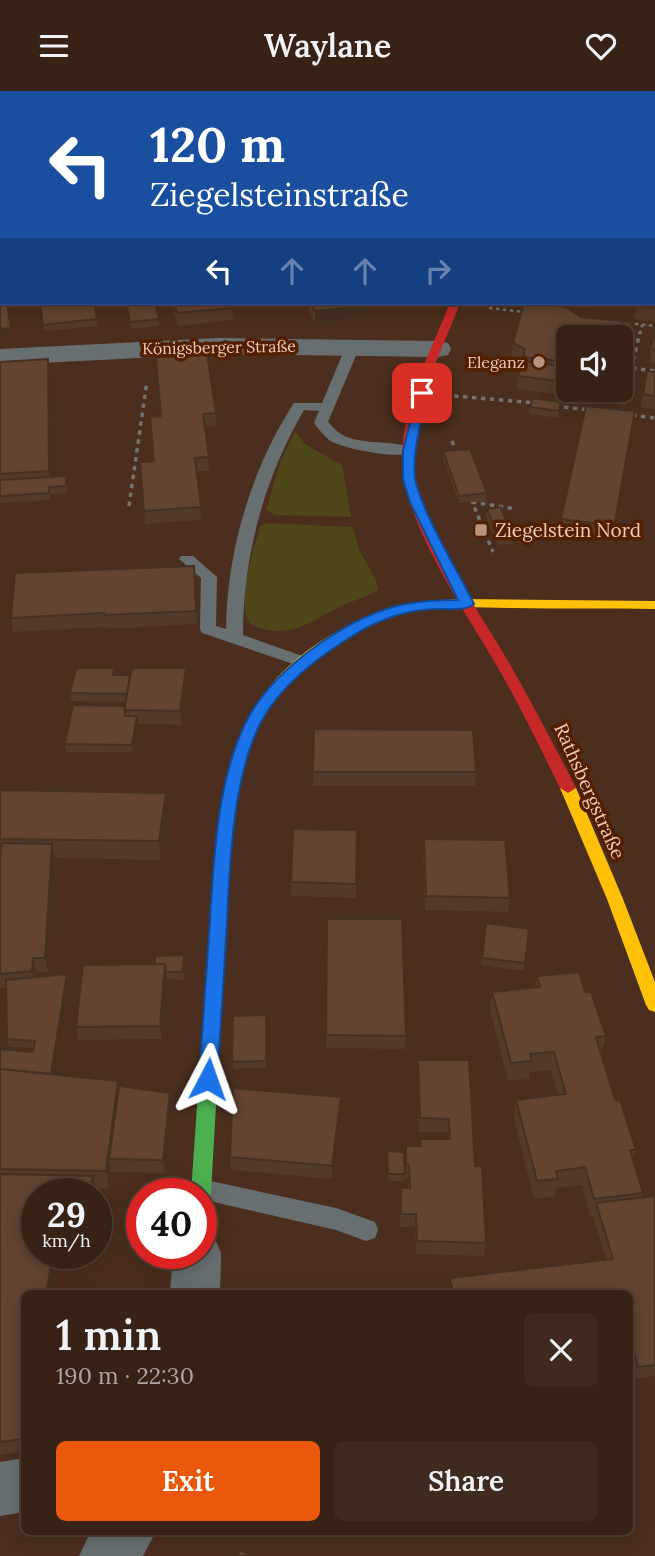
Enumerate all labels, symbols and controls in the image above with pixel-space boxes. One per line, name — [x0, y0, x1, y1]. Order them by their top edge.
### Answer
text: Waylane — [264, 25, 391, 66]
icon: menu — [35, 27, 73, 65]
icon: heart — [582, 27, 620, 65]
text: 120 m — [150, 113, 285, 175]
icon: left — [35, 119, 126, 210]
text: Ziegelsteinstraße — [150, 174, 409, 215]
icon: left — [200, 252, 238, 290]
icon: ahead — [273, 252, 311, 290]
icon: ahead — [346, 252, 384, 290]
icon: right — [419, 252, 457, 290]
map controls — [556, 325, 633, 402]
button: sound — [556, 325, 633, 402]
street label: Königsberger Straße — [142, 336, 296, 358]
place label: Eleganz — [467, 352, 525, 372]
marker: Eleganz — [531, 354, 547, 370]
pin — [392, 363, 452, 423]
icon: arrive — [403, 374, 441, 412]
place label: Ziegelstein Nord — [495, 518, 641, 542]
marker: Ziegelstein Nord — [473, 522, 489, 538]
street label: Rathsbergstraße — [549, 719, 631, 863]
position arrow — [171, 1042, 245, 1116]
speed limit sign: 40 — [126, 1178, 217, 1269]
text: 29 — [47, 1192, 86, 1237]
text: km/h — [42, 1229, 91, 1252]
text: 1 min — [56, 1308, 161, 1362]
button: close — [524, 1313, 598, 1387]
text: 190 m · 22:30 — [56, 1361, 194, 1390]
button: Exit — [56, 1441, 320, 1521]
button: Share — [334, 1441, 598, 1521]

